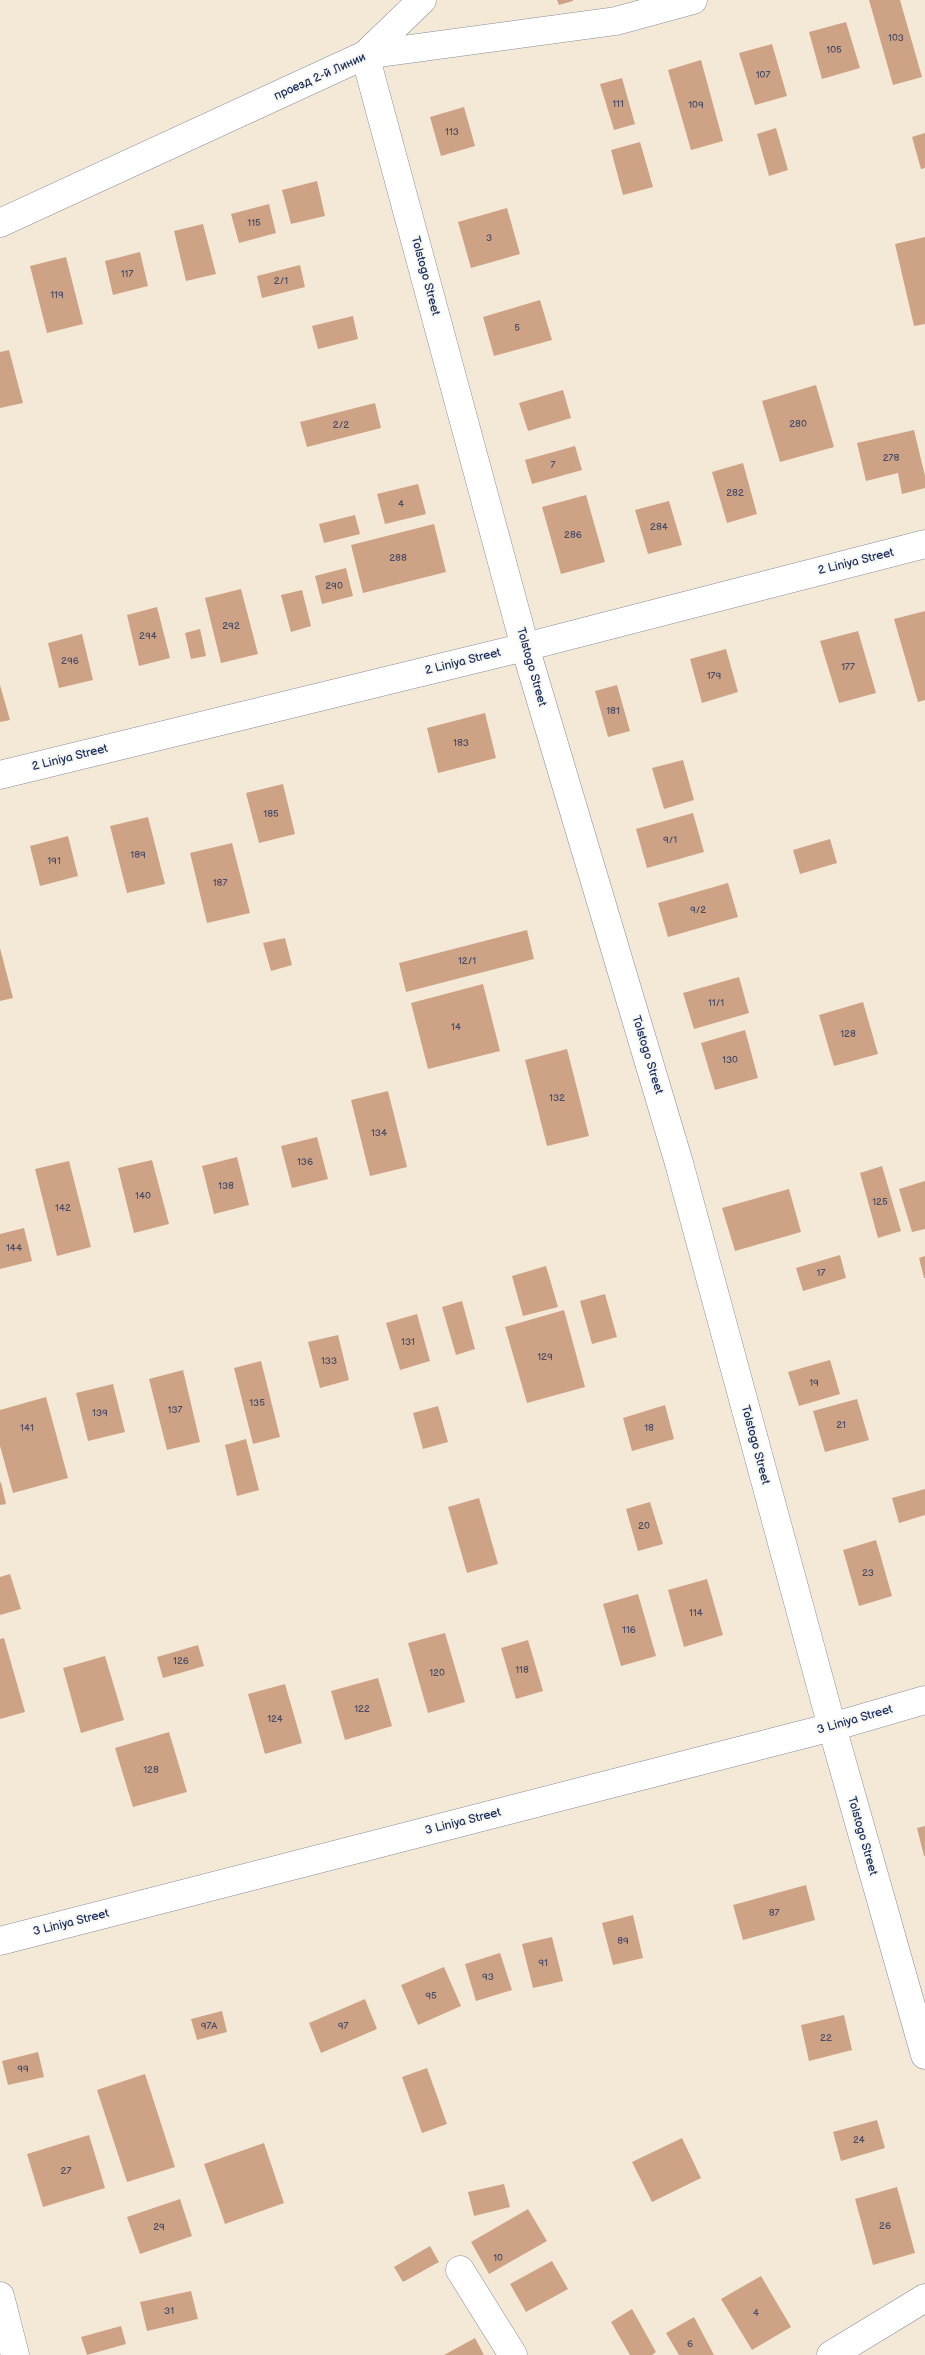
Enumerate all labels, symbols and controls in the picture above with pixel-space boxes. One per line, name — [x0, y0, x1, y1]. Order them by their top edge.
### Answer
house number: 103 — [888, 32, 904, 44]
house number: 105 — [826, 44, 842, 56]
street label: проезд 2-й Линии — [272, 50, 368, 104]
house number: 107 — [756, 69, 770, 81]
house number: 111 — [612, 98, 624, 110]
house number: 109 — [688, 99, 704, 111]
house number: 113 — [445, 126, 459, 138]
house number: 115 — [247, 217, 261, 229]
house number: 3 — [486, 232, 492, 244]
street label: Tolstogo Street — [408, 235, 442, 317]
house number: 117 — [121, 268, 133, 280]
house number: 2/1 — [274, 275, 288, 287]
house number: 119 — [50, 289, 64, 301]
house number: 5 — [514, 322, 520, 334]
house number: 280 — [789, 418, 807, 430]
house number: 2/2 — [333, 419, 349, 431]
house number: 278 — [883, 452, 899, 464]
house number: 7 — [551, 459, 555, 471]
house number: 282 — [726, 487, 744, 499]
house number: 4 — [398, 498, 404, 510]
house number: 284 — [650, 521, 668, 533]
house number: 286 — [564, 529, 582, 541]
street label: 2 Liniya Street — [817, 546, 895, 578]
house number: 288 — [389, 552, 407, 564]
house number: 290 — [325, 580, 343, 592]
house number: 292 — [222, 620, 240, 632]
street label: Tolstogo Street — [513, 626, 549, 708]
house number: 294 — [139, 630, 157, 642]
street label: 2 Liniya Street — [424, 646, 502, 678]
house number: 296 — [61, 655, 79, 667]
house number: 177 — [841, 661, 855, 673]
house number: 179 — [707, 670, 721, 682]
house number: 181 — [606, 705, 620, 717]
house number: 183 — [453, 737, 469, 749]
street label: 2 Liniya Street — [31, 742, 109, 774]
house number: 185 — [263, 808, 279, 820]
house number: 9/1 — [663, 834, 677, 846]
house number: 189 — [130, 849, 146, 861]
house number: 191 — [47, 855, 61, 867]
house number: 187 — [213, 877, 227, 889]
house number: 9/2 — [690, 904, 706, 916]
house number: 12/1 — [458, 955, 476, 967]
house number: 11/1 — [708, 997, 724, 1009]
street label: Tolstogo Street — [628, 1014, 666, 1096]
house number: 14 — [451, 1021, 461, 1033]
house number: 128 — [840, 1028, 856, 1040]
house number: 130 — [722, 1054, 738, 1066]
house number: 132 — [549, 1092, 565, 1104]
house number: 134 — [371, 1127, 387, 1139]
house number: 136 — [297, 1156, 313, 1168]
house number: 138 — [218, 1180, 234, 1192]
house number: 140 — [135, 1190, 151, 1202]
house number: 125 — [872, 1196, 888, 1208]
house number: 142 — [55, 1202, 71, 1214]
house number: 144 — [6, 1242, 22, 1254]
house number: 17 — [817, 1267, 825, 1279]
house number: 131 — [401, 1336, 415, 1348]
house number: 129 — [537, 1351, 553, 1363]
house number: 133 — [321, 1355, 337, 1367]
house number: 19 — [809, 1377, 819, 1389]
house number: 135 — [249, 1397, 265, 1409]
house number: 137 — [168, 1404, 182, 1416]
street label: Tolstogo Street — [738, 1404, 772, 1486]
house number: 139 — [92, 1407, 108, 1419]
house number: 21 — [836, 1419, 846, 1431]
house number: 141 — [20, 1422, 34, 1434]
house number: 18 — [644, 1422, 654, 1434]
house number: 20 — [638, 1520, 650, 1532]
house number: 23 — [862, 1567, 874, 1579]
house number: 114 — [689, 1607, 703, 1619]
house number: 116 — [622, 1624, 636, 1636]
house number: 126 — [173, 1655, 189, 1667]
house number: 118 — [515, 1664, 529, 1676]
house number: 120 — [429, 1667, 445, 1679]
street label: 3 Liniya Street — [816, 1702, 894, 1738]
house number: 122 — [354, 1703, 370, 1715]
house number: 124 — [267, 1713, 283, 1725]
house number: 128 — [143, 1764, 159, 1776]
street label: Tolstogo Street — [844, 1795, 880, 1877]
street label: 3 Liniya Street — [423, 1806, 503, 1838]
street label: 3 Liniya Street — [31, 1907, 111, 1939]
house number: 87 — [769, 1907, 779, 1919]
house number: 89 — [617, 1935, 629, 1947]
house number: 91 — [538, 1957, 548, 1969]
house number: 93 — [482, 1971, 494, 1983]
house number: 95 — [425, 1990, 437, 2002]
house number: 97А — [201, 2020, 217, 2032]
house number: 97 — [338, 2020, 348, 2032]
house number: 22 — [820, 2032, 832, 2044]
house number: 99 — [17, 2063, 29, 2075]
house number: 24 — [853, 2134, 865, 2146]
house number: 27 — [61, 2165, 71, 2177]
house number: 26 — [879, 2220, 891, 2232]
house number: 29 — [153, 2221, 165, 2233]
house number: 10 — [493, 2252, 503, 2264]
house number: 31 — [164, 2305, 174, 2317]
house number: 4 — [753, 2307, 759, 2319]
house number: 6 — [687, 2338, 693, 2350]

